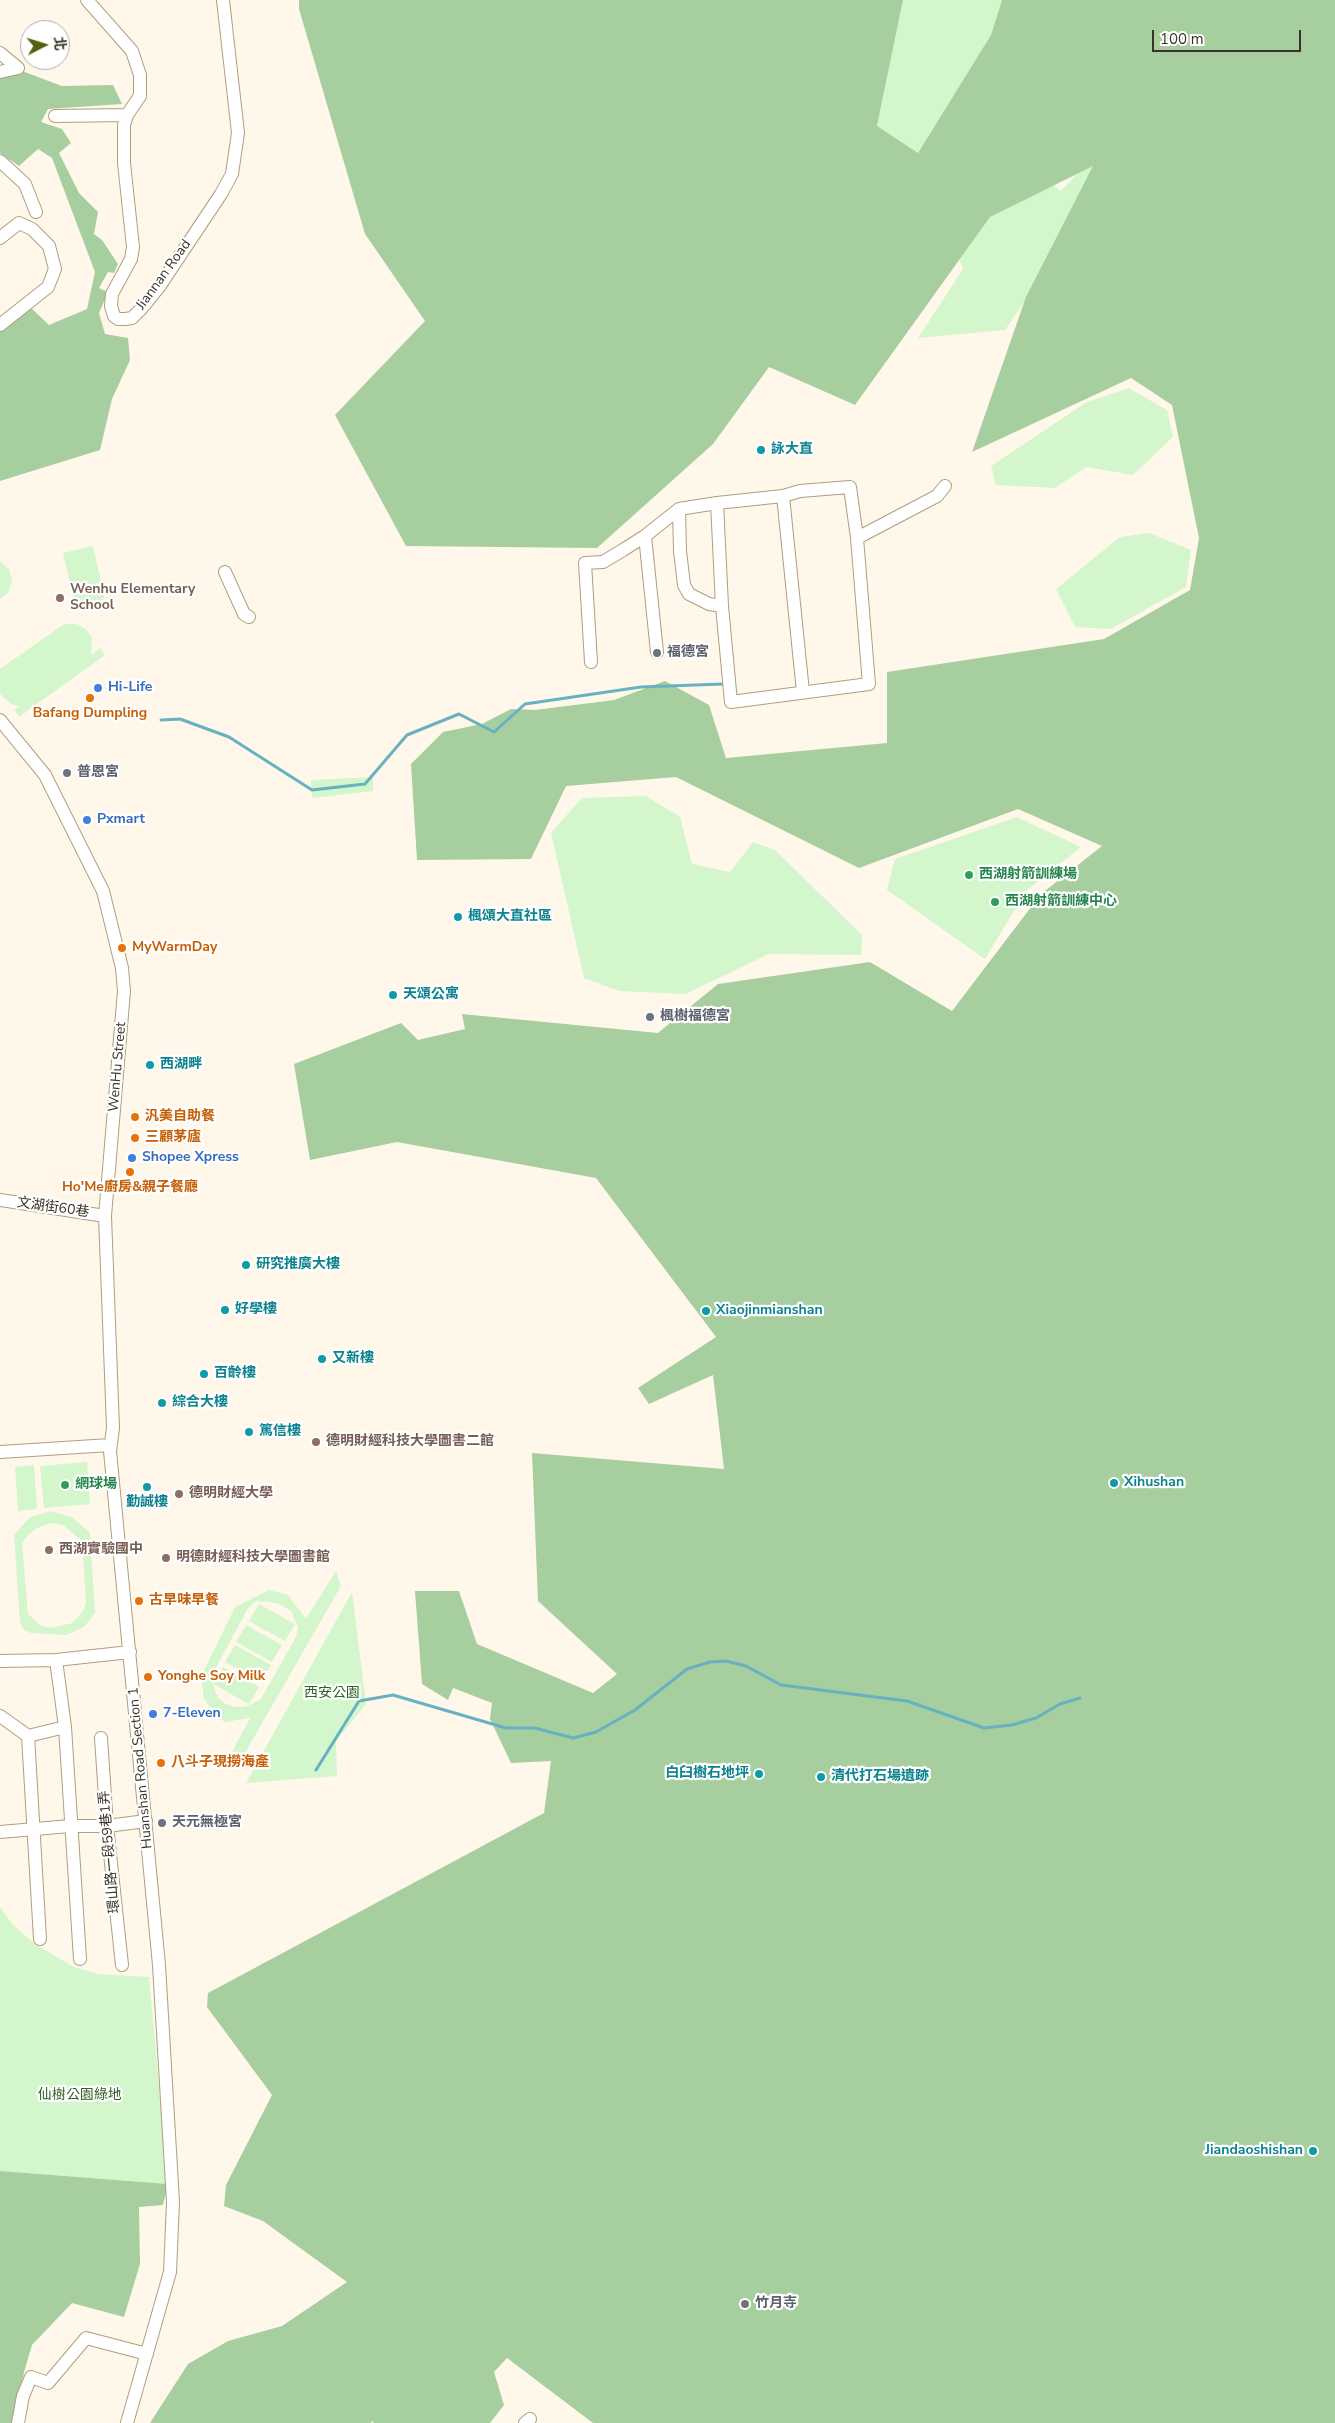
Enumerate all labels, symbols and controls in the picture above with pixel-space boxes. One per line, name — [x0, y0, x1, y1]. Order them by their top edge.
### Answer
north arrow — [20, 20, 70, 70]
scale bar — [1155, 20, 1304, 52]
text: 100 m — [1160, 29, 1204, 49]
text: 北 — [49, 36, 70, 52]
street label: Jiannan Road — [133, 237, 195, 313]
place label: 詠大直 — [771, 442, 813, 458]
marker: 詠大直 — [755, 444, 767, 456]
place label: Wenhu Elementary School — [70, 582, 195, 614]
marker: Wenhu Elementary School — [54, 592, 66, 604]
place label: 福德宮 — [667, 645, 709, 661]
marker: 福德宮 — [651, 647, 663, 659]
place label: Hi-Life — [108, 680, 152, 696]
marker: Hi-Life — [92, 682, 104, 694]
marker: Bafang Dumpling — [84, 692, 96, 704]
place label: Bafang Dumpling — [33, 706, 147, 722]
place label: 普恩宮 — [77, 765, 119, 781]
marker: 普恩宮 — [61, 767, 73, 779]
place label: Pxmart — [97, 812, 145, 828]
marker: Pxmart — [81, 814, 93, 826]
place label: 西湖射箭訓練場 — [979, 867, 1077, 883]
marker: 西湖射箭訓練場 — [963, 869, 975, 881]
place label: 西湖射箭訓練中心 — [1005, 894, 1117, 910]
marker: 西湖射箭訓練中心 — [989, 896, 1001, 908]
place label: 楓頌大直社區 — [468, 909, 552, 925]
marker: 楓頌大直社區 — [452, 911, 464, 923]
place label: MyWarmDay — [132, 940, 217, 956]
marker: MyWarmDay — [116, 942, 128, 954]
place label: 天頌公寓 — [403, 987, 459, 1003]
marker: 天頌公寓 — [387, 989, 399, 1001]
place label: 楓樹福德宮 — [660, 1009, 730, 1025]
marker: 楓樹福德宮 — [644, 1011, 656, 1023]
street label: WenHu Street — [106, 1021, 130, 1113]
place label: 西湖畔 — [160, 1057, 202, 1073]
marker: 西湖畔 — [144, 1059, 156, 1071]
place label: 汎美自助餐 — [145, 1109, 215, 1125]
marker: 汎美自助餐 — [129, 1111, 141, 1123]
place label: 三顧茅廬 — [145, 1130, 201, 1146]
marker: 三顧茅廬 — [129, 1132, 141, 1144]
place label: Shopee Xpress — [142, 1150, 239, 1166]
marker: Shopee Xpress — [126, 1152, 138, 1164]
marker: Ho'Me廚房&親子餐廳 — [124, 1166, 136, 1178]
place label: Ho'Me廚房&親子餐廳 — [62, 1180, 198, 1196]
street label: 文湖街60巷 — [16, 1195, 90, 1221]
place label: 研究推廣大樓 — [256, 1257, 340, 1273]
marker: 研究推廣大樓 — [240, 1259, 252, 1271]
place label: 好學樓 — [235, 1302, 277, 1318]
place label: Xiaojinmianshan — [716, 1303, 823, 1319]
marker: 好學樓 — [219, 1304, 231, 1316]
marker: Xiaojinmianshan — [700, 1305, 712, 1317]
place label: 又新樓 — [332, 1351, 374, 1367]
marker: 又新樓 — [316, 1353, 328, 1365]
place label: 百齡樓 — [214, 1366, 256, 1382]
marker: 百齡樓 — [198, 1368, 210, 1380]
place label: 綜合大樓 — [172, 1395, 228, 1411]
marker: 綜合大樓 — [156, 1397, 168, 1409]
place label: 篤信樓 — [259, 1424, 301, 1440]
marker: 篤信樓 — [243, 1426, 255, 1438]
place label: 德明財經科技大學圖書二館 — [326, 1434, 494, 1450]
marker: 德明財經科技大學圖書二館 — [310, 1436, 322, 1448]
place label: Xihushan — [1124, 1475, 1184, 1491]
place label: 網球場 — [75, 1477, 117, 1493]
marker: Xihushan — [1108, 1477, 1120, 1489]
marker: 網球場 — [59, 1479, 71, 1491]
marker: 勤誠樓 — [141, 1481, 153, 1493]
place label: 德明財經大學 — [189, 1486, 273, 1502]
marker: 德明財經大學 — [173, 1488, 185, 1500]
place label: 勤誠樓 — [126, 1495, 168, 1511]
place label: 西湖實驗國中 — [59, 1542, 143, 1558]
marker: 西湖實驗國中 — [43, 1544, 55, 1556]
place label: 明德財經科技大學圖書館 — [176, 1550, 330, 1566]
marker: 明德財經科技大學圖書館 — [160, 1552, 172, 1564]
place label: 古早味早餐 — [149, 1593, 219, 1609]
marker: 古早味早餐 — [133, 1595, 145, 1607]
place label: Yonghe Soy Milk — [158, 1669, 265, 1685]
marker: Yonghe Soy Milk — [142, 1671, 154, 1683]
park label: 西安公園 — [304, 1686, 360, 1702]
street label: Huanshan Road Section 1 — [126, 1687, 156, 1849]
place label: 7-Eleven — [163, 1706, 221, 1722]
marker: 7-Eleven — [147, 1708, 159, 1720]
place label: 八斗子現撈海產 — [171, 1755, 269, 1771]
marker: 八斗子現撈海產 — [155, 1757, 167, 1769]
place label: 白臼樹石地坪 — [665, 1766, 749, 1782]
marker: 白臼樹石地坪 — [753, 1768, 765, 1780]
place label: 清代打石場遺跡 — [831, 1769, 929, 1785]
marker: 清代打石場遺跡 — [815, 1771, 827, 1783]
street label: 環山路一段59巷1弄 — [96, 1790, 124, 1914]
place label: 天元無極宮 — [172, 1815, 242, 1831]
marker: 天元無極宮 — [156, 1817, 168, 1829]
park label: 仙樹公園綠地 — [38, 2088, 122, 2104]
place label: Jiandaoshishan — [1205, 2143, 1303, 2159]
marker: Jiandaoshishan — [1307, 2145, 1319, 2157]
place label: 竹月寺 — [755, 2296, 797, 2312]
marker: 竹月寺 — [739, 2298, 751, 2310]

